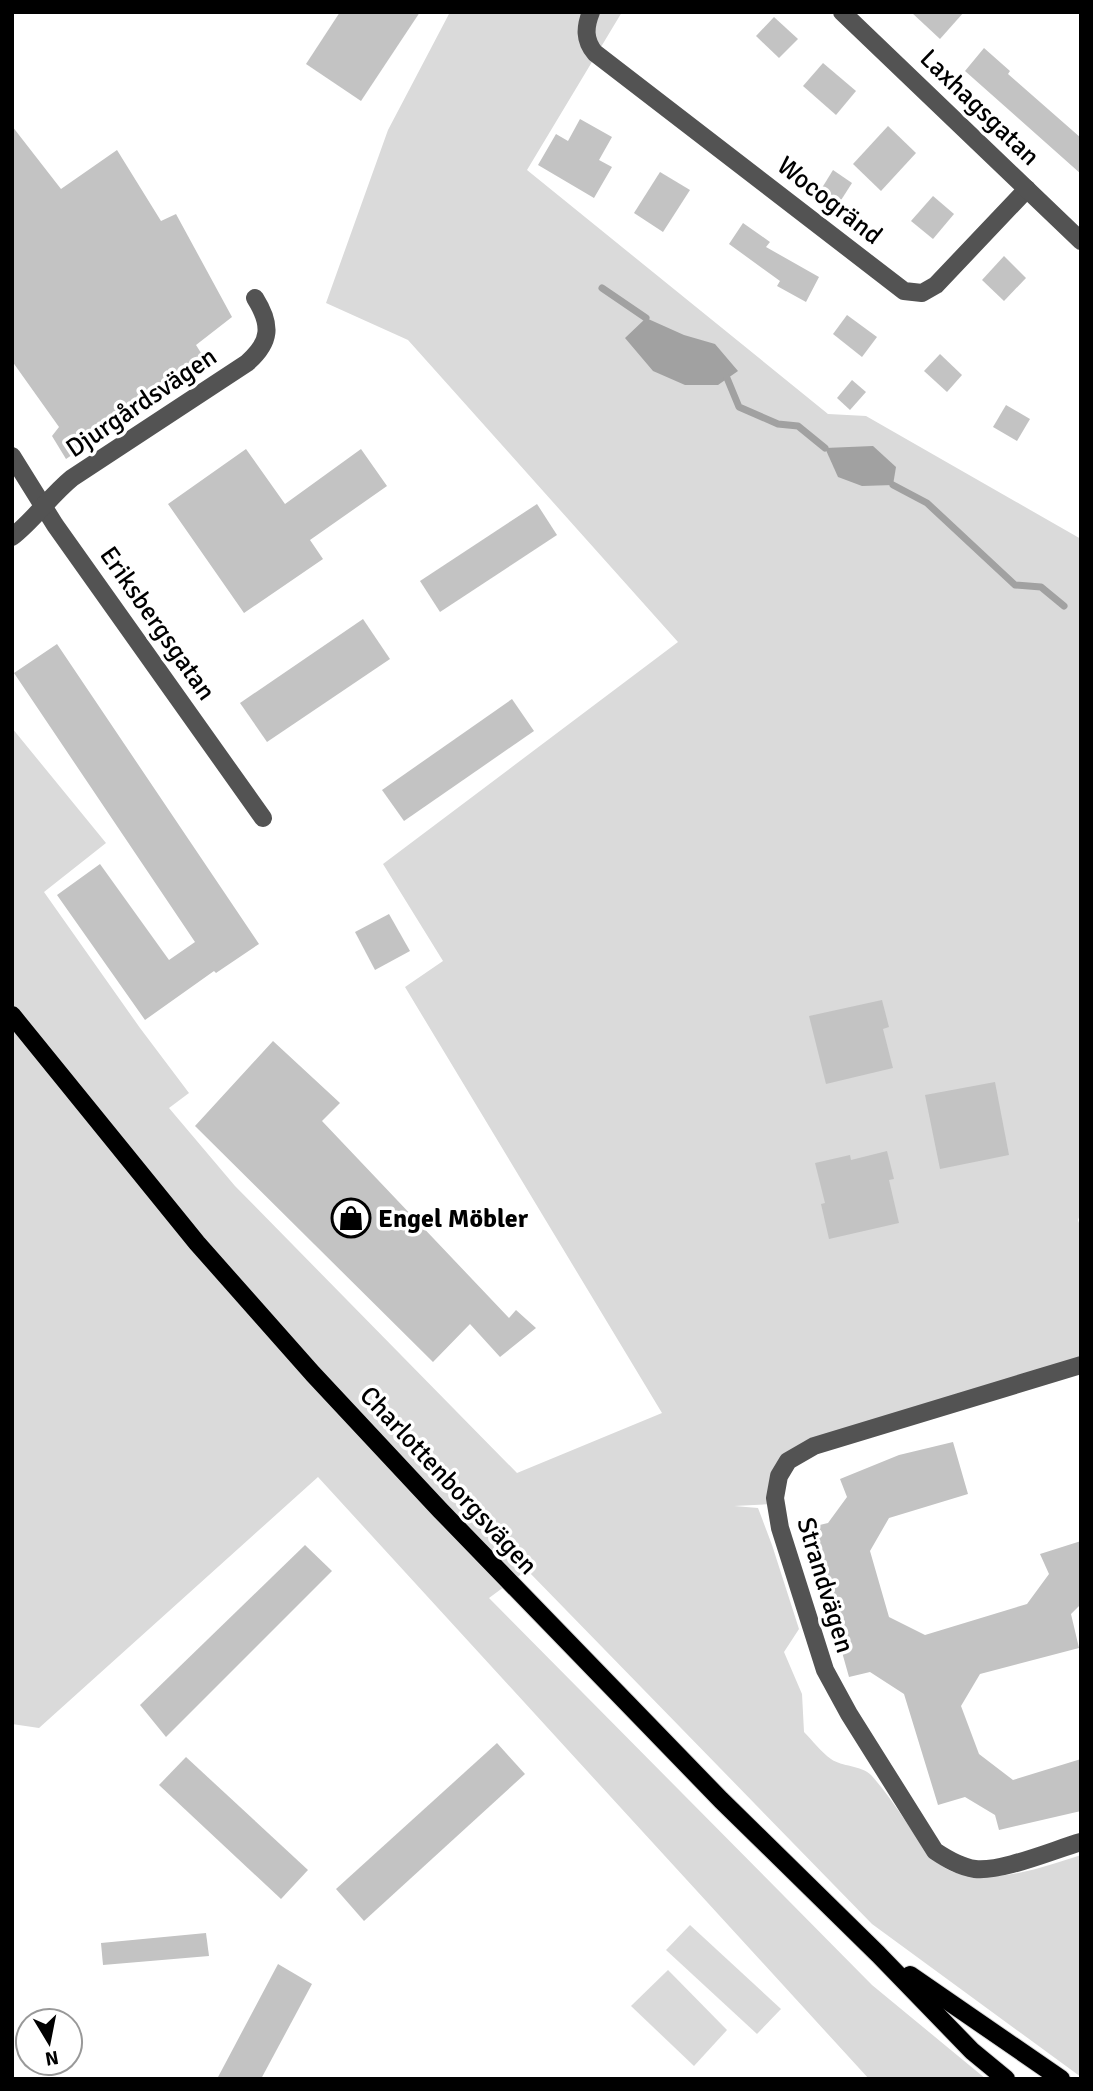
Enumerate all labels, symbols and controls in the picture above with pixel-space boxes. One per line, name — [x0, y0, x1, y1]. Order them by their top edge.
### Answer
street label: Laxhagsgatan — [913, 43, 1046, 173]
street label: Wocogränd — [770, 150, 888, 252]
street label: Djurgårdsvägen — [60, 341, 223, 465]
street label: Eriksbergsgatan — [92, 540, 222, 707]
shop icon: Engel Möbler — [330, 1197, 372, 1239]
place label: Engel Möbler — [378, 1203, 529, 1235]
street label: Charlottenborgsvägen — [353, 1380, 544, 1582]
street label: Strandvägen — [789, 1514, 861, 1657]
north arrow — [14, 2007, 84, 2077]
text: N — [43, 2045, 60, 2071]

